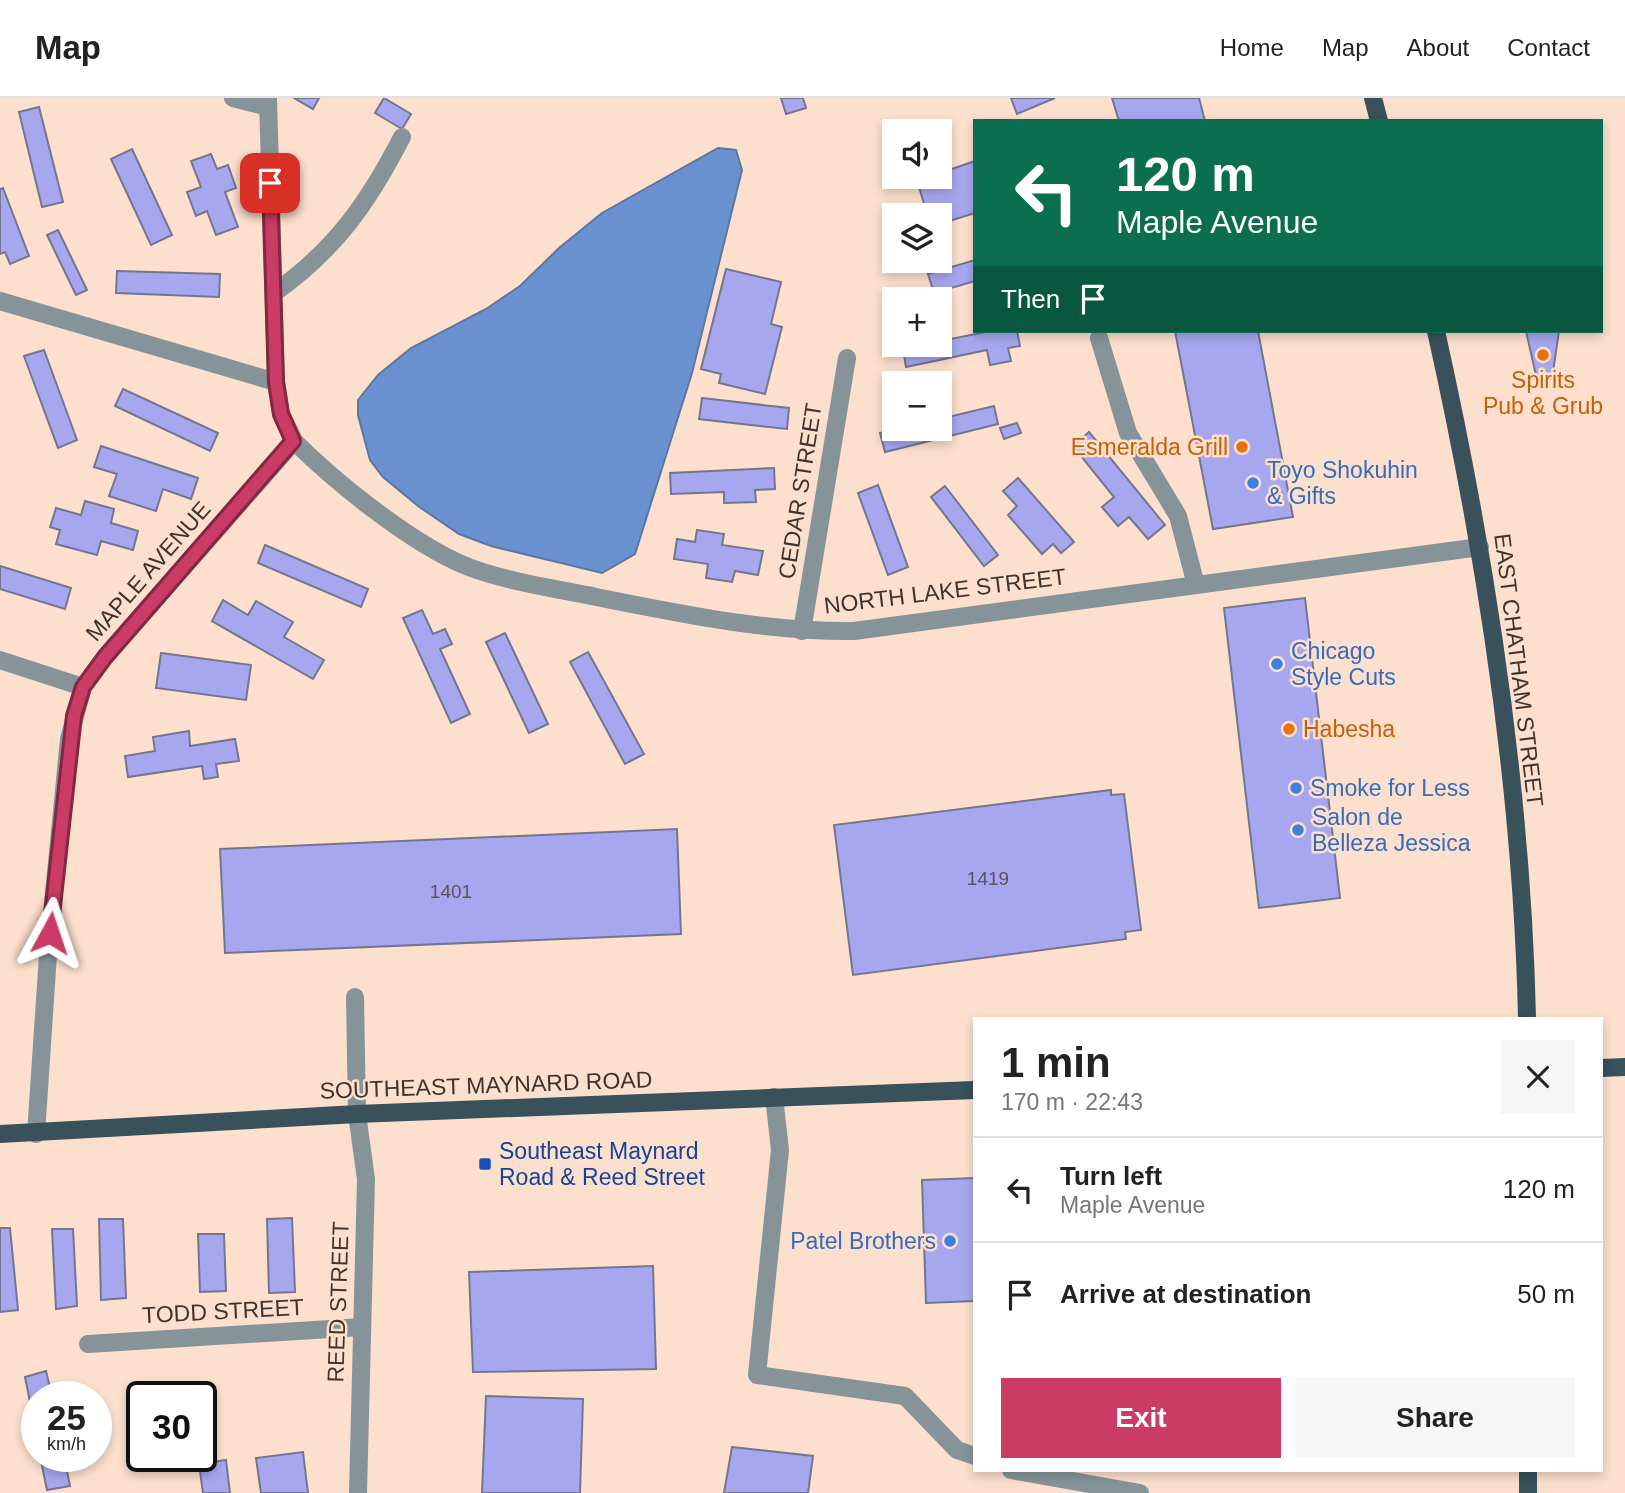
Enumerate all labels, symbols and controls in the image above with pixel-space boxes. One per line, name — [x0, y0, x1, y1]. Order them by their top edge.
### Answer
text: Map — [35, 29, 101, 66]
text: Home — [1220, 34, 1284, 61]
text: Map — [1322, 34, 1369, 61]
text: About — [1407, 34, 1469, 61]
text: Contact — [1507, 34, 1590, 61]
map controls — [882, 119, 952, 441]
button: sound — [882, 119, 952, 189]
icon: left — [1001, 147, 1092, 238]
text: 120 m — [1116, 147, 1255, 201]
pin — [240, 153, 300, 213]
icon: arrive — [251, 164, 289, 202]
button: layers — [882, 203, 952, 273]
text: Maple Avenue — [1116, 204, 1318, 240]
icon: arrive — [1074, 280, 1112, 318]
text: Then — [1001, 284, 1060, 314]
button: + — [882, 287, 952, 357]
marker: Spirits Pub & Grub — [1535, 347, 1551, 363]
place label: Spirits Pub & Grub — [1483, 367, 1603, 419]
button: − — [882, 371, 952, 441]
street label: CEDAR STREET — [773, 401, 827, 581]
place label: Esmeralda Grill — [1071, 434, 1228, 460]
marker: Esmeralda Grill — [1234, 439, 1250, 455]
place label: Toyo Shokuhin & Gifts — [1267, 457, 1418, 509]
marker: Toyo Shokuhin & Gifts — [1245, 475, 1261, 491]
street label: MAPLE AVENUE — [80, 496, 216, 646]
street label: EAST CHATHAM STREET — [1489, 532, 1549, 808]
street label: NORTH LAKE STREET — [822, 563, 1068, 619]
place label: Chicago Style Cuts — [1291, 638, 1396, 690]
marker: Chicago Style Cuts — [1269, 656, 1285, 672]
place label: Habesha — [1303, 716, 1395, 742]
marker: Habesha — [1281, 721, 1297, 737]
place label: Smoke for Less — [1310, 775, 1470, 801]
marker: Smoke for Less — [1288, 780, 1304, 796]
place label: Salon de Belleza Jessica — [1312, 804, 1471, 856]
marker: Salon de Belleza Jessica — [1290, 822, 1306, 838]
house number: 1419 — [967, 868, 1009, 889]
house number: 1401 — [430, 881, 472, 902]
position arrow — [13, 896, 87, 970]
text: 1 min — [1001, 1039, 1111, 1086]
button: close — [1501, 1040, 1575, 1114]
street label: SOUTHEAST MAYNARD ROAD — [319, 1066, 653, 1104]
text: 170 m · 22:43 — [1001, 1089, 1143, 1115]
place label: Southeast Maynard Road & Reed Street — [499, 1138, 705, 1190]
marker: Southeast Maynard Road & Reed Street — [477, 1156, 493, 1172]
text: Turn left — [1060, 1161, 1162, 1191]
icon: left — [1001, 1171, 1039, 1209]
text: 120 m — [1503, 1174, 1575, 1204]
text: Maple Avenue — [1060, 1192, 1205, 1218]
street label: REED STREET — [322, 1221, 354, 1383]
place label: Patel Brothers — [790, 1228, 936, 1254]
marker: Patel Brothers — [942, 1233, 958, 1249]
icon: arrive — [1001, 1276, 1039, 1314]
text: Arrive at destination — [1060, 1279, 1311, 1309]
text: 50 m — [1517, 1279, 1575, 1309]
street label: TODD STREET — [141, 1294, 305, 1328]
button: Exit — [1001, 1378, 1281, 1458]
button: Share — [1295, 1378, 1575, 1458]
speed limit sign: 30 — [126, 1381, 217, 1472]
text: 25 — [47, 1398, 86, 1437]
text: km/h — [47, 1434, 86, 1454]

